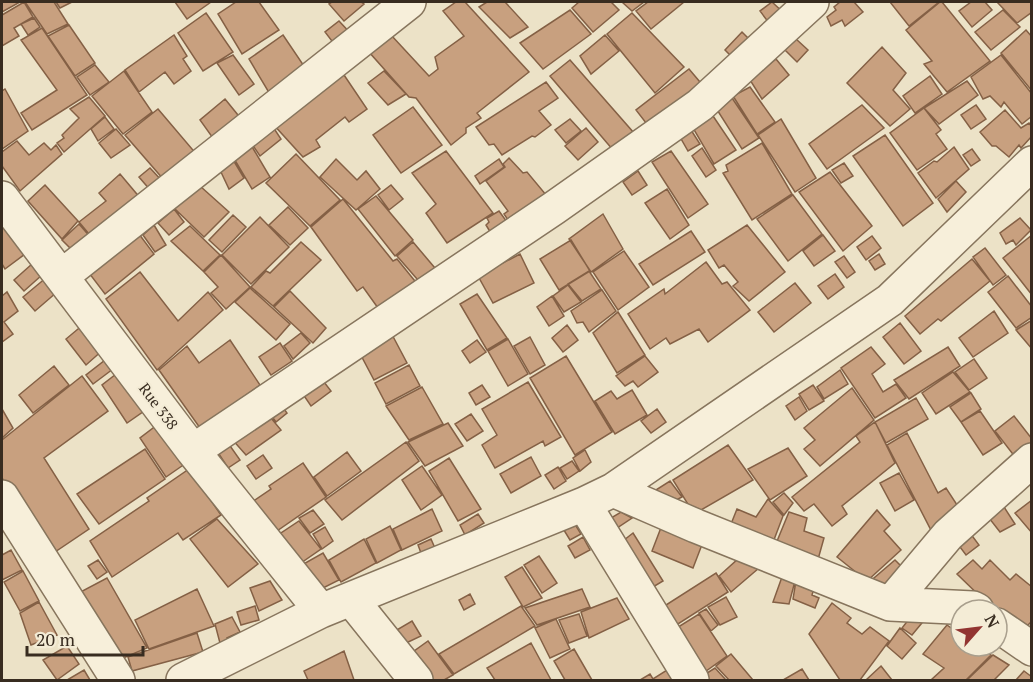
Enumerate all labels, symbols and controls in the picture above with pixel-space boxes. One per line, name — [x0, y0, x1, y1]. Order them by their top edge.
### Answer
street label: Rue 338 — [135, 379, 183, 433]
north arrow — [949, 598, 1009, 658]
text: N — [980, 610, 1005, 631]
scale bar — [27, 619, 142, 657]
text: 20 m — [36, 627, 76, 651]

